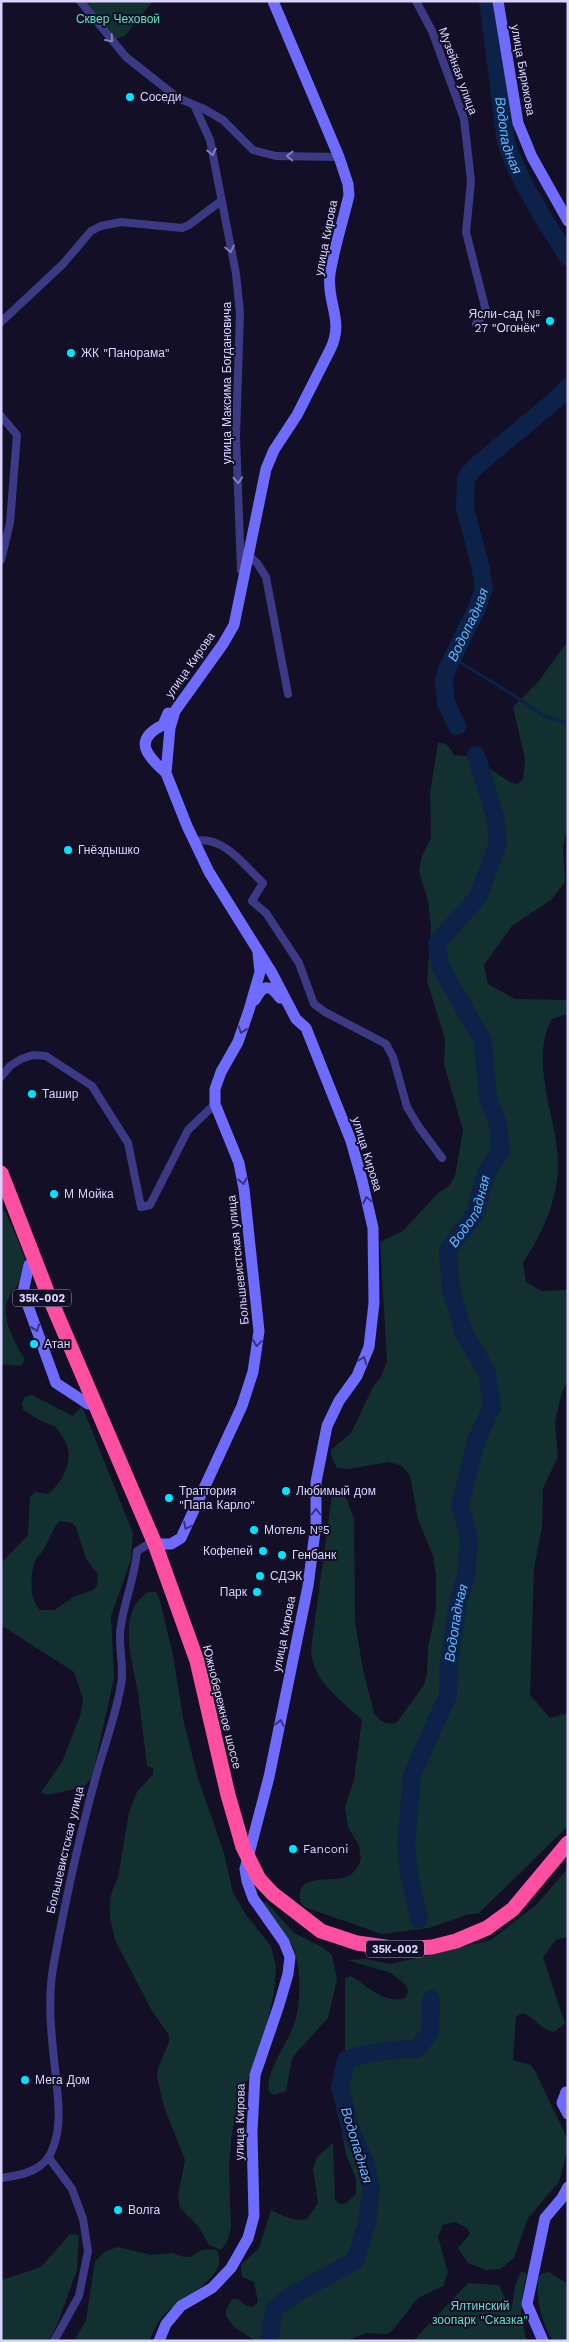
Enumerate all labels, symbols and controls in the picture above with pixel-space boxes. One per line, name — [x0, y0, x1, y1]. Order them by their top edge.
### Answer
park label: Сквер Чеховой — [76, 12, 160, 26]
street label: улица Бирюкова — [508, 23, 538, 117]
street label: Музейная улица — [436, 25, 480, 117]
one-way arrow — [105, 34, 114, 43]
place label: Соседи — [140, 90, 181, 104]
marker: Соседи — [124, 91, 136, 103]
water label: Водопадная — [492, 96, 526, 177]
one-way arrow — [206, 148, 217, 157]
one-way arrow — [286, 151, 294, 161]
street label: улица Кирова — [312, 199, 340, 277]
one-way arrow — [225, 244, 235, 253]
street label: улица Максима Богдановича — [220, 301, 234, 464]
place label: Ясли-сад № 27 "Огонёк" — [469, 307, 540, 335]
marker: Ясли-сад № 27 "Огонёк" — [544, 315, 556, 327]
place label: ЖК "Панорама" — [81, 346, 170, 360]
marker: ЖК "Панорама" — [65, 347, 77, 359]
one-way arrow — [233, 476, 243, 484]
water label: Водопадная — [444, 585, 492, 664]
street label: улица Кирова — [162, 629, 218, 701]
place label: Гнёздышко — [78, 843, 140, 857]
marker: Гнёздышко — [62, 844, 74, 856]
one-way arrow — [238, 1025, 248, 1034]
place label: Ташир — [42, 1087, 79, 1101]
marker: Ташир — [26, 1088, 38, 1100]
street label: улица Кирова — [349, 1115, 385, 1193]
water label: Водопадная — [445, 1173, 493, 1250]
one-way arrow — [237, 1177, 247, 1185]
place label: М Мойка — [64, 1187, 114, 1201]
marker: М Мойка — [48, 1188, 60, 1200]
street label: Большевистская улица — [224, 1194, 252, 1325]
one-way arrow — [362, 1195, 373, 1204]
road number: 35К-002 — [13, 1290, 71, 1306]
one-way arrow — [30, 1323, 40, 1331]
place label: Атан — [44, 1337, 70, 1351]
marker: Атан — [28, 1338, 40, 1350]
one-way arrow — [252, 1339, 263, 1347]
one-way arrow — [357, 1356, 368, 1365]
place label: Траттория "Папа Карло" — [179, 1484, 255, 1512]
place label: Любимый дом — [296, 1484, 376, 1498]
marker: Любимый дом — [280, 1485, 292, 1497]
marker: Траттория "Папа Карло" — [163, 1492, 175, 1504]
one-way arrow — [311, 1507, 321, 1515]
one-way arrow — [183, 1521, 193, 1530]
place label: Мотель №5 — [264, 1523, 330, 1537]
marker: Мотель №5 — [248, 1524, 260, 1536]
place label: Кофепей — [203, 1544, 253, 1558]
marker: Кофепей — [257, 1545, 269, 1557]
place label: Генбанк — [292, 1548, 337, 1562]
marker: Генбанк — [276, 1549, 288, 1561]
place label: СДЭК — [270, 1569, 302, 1583]
marker: СДЭК — [254, 1570, 266, 1582]
water label: Водопадная — [441, 1581, 471, 1663]
place label: Парк — [220, 1585, 248, 1599]
marker: Парк — [251, 1586, 263, 1598]
street label: улица Кирова — [270, 1595, 298, 1673]
street label: Южнобережное шоссе — [200, 1644, 244, 1771]
one-way arrow — [275, 1719, 285, 1728]
street label: Большевистская улица — [44, 1785, 87, 1915]
place label: Fanconi — [303, 1842, 348, 1856]
marker: Fanconi — [287, 1843, 299, 1855]
road number: 35К-002 — [366, 1940, 424, 1958]
place label: Мега Дом — [35, 2073, 90, 2087]
marker: Мега Дом — [19, 2074, 31, 2086]
street label: улица Кирова — [232, 2083, 248, 2161]
water label: Водопадная — [338, 2105, 376, 2186]
place label: Волга — [128, 2203, 161, 2217]
marker: Волга — [112, 2204, 124, 2216]
park label: Ялтинский зоопарк "Сказка" — [432, 2299, 528, 2327]

